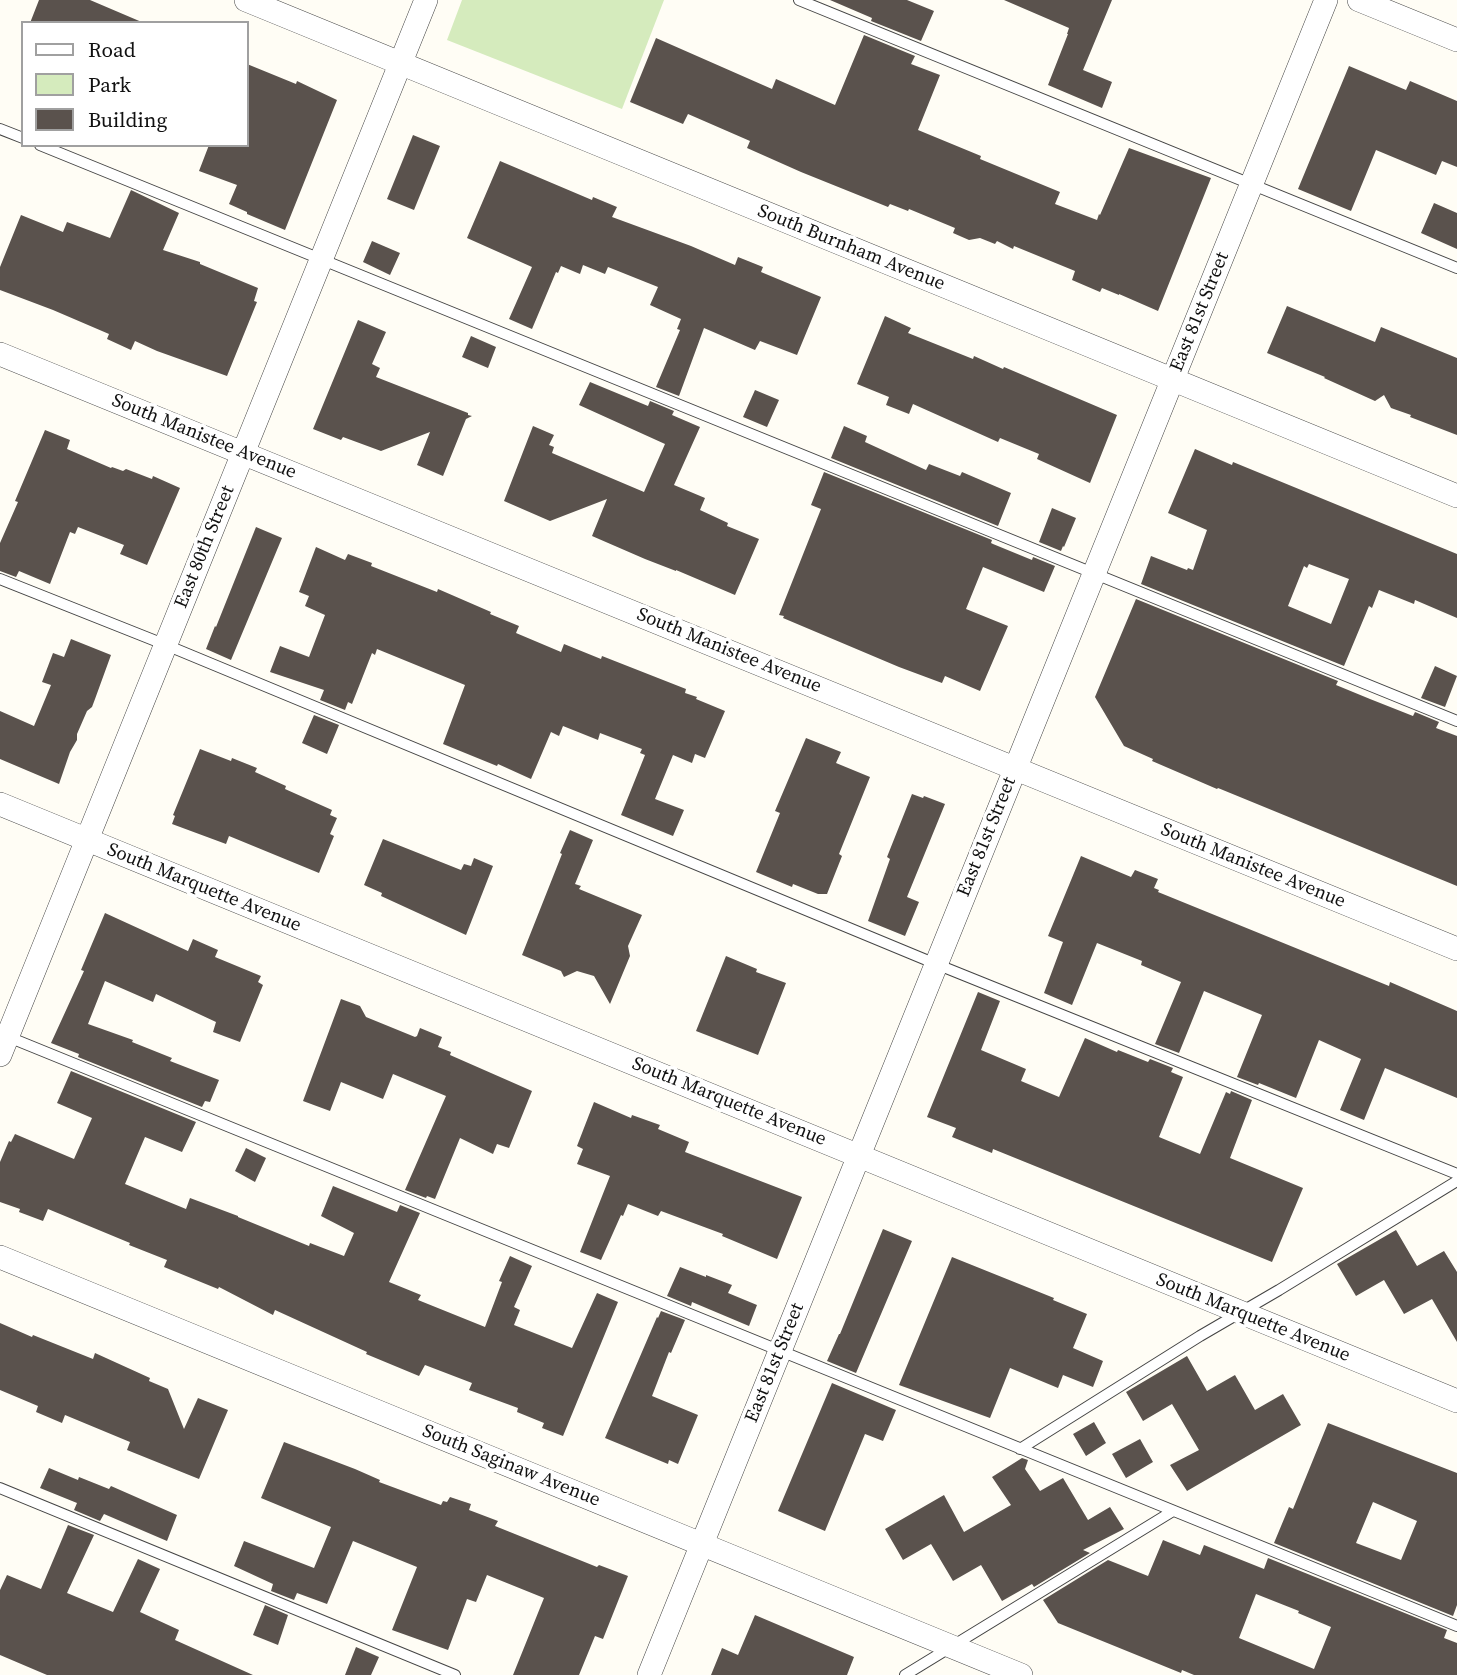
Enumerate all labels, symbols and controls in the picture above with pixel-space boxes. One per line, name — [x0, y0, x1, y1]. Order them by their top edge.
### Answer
legend — [21, 21, 248, 147]
text: Road — [88, 35, 136, 64]
text: Park — [88, 70, 131, 99]
text: Building — [88, 105, 167, 134]
street label: South Burnham Avenue — [754, 200, 948, 296]
street label: East 81st Street — [1166, 249, 1234, 375]
street label: South Manistee Avenue — [108, 389, 300, 485]
street label: East 80th Street — [170, 482, 240, 612]
street label: South Manistee Avenue — [633, 603, 825, 699]
street label: East 81st Street — [953, 774, 1021, 900]
street label: South Manistee Avenue — [1157, 818, 1349, 914]
street label: South Marquette Avenue — [104, 839, 304, 937]
street label: South Marquette Avenue — [629, 1053, 829, 1151]
street label: South Marquette Avenue — [1153, 1269, 1353, 1367]
street label: East 81st Street — [741, 1300, 809, 1426]
street label: South Saginaw Avenue — [419, 1420, 603, 1512]

